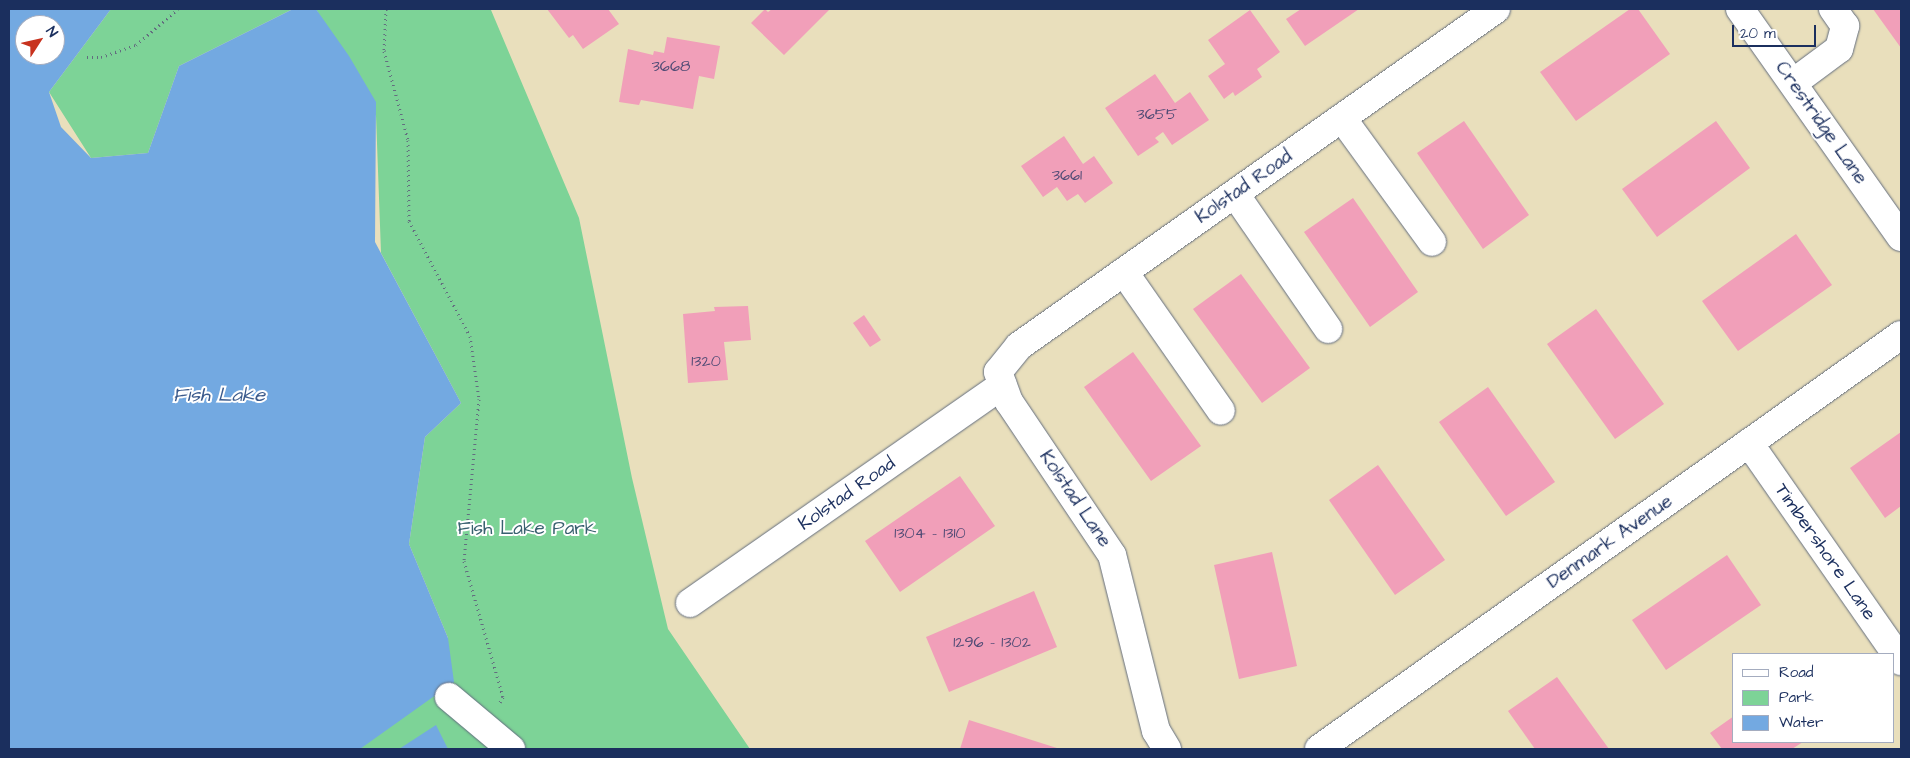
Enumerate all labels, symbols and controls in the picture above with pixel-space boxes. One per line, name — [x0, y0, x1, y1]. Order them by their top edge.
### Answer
north arrow — [15, 15, 65, 65]
scale bar — [1735, 15, 1819, 47]
text: N — [41, 23, 62, 41]
text: 20 m — [1740, 23, 1776, 44]
house number: 3668 — [652, 56, 690, 76]
street label: Crestridge Lane — [1770, 57, 1872, 189]
house number: 3655 — [1137, 104, 1177, 124]
street label: Kolstad Road — [1191, 145, 1297, 229]
house number: 3661 — [1052, 165, 1082, 185]
house number: 1320 — [691, 351, 721, 371]
water label: Fish Lake — [173, 383, 265, 407]
street label: Kolstad Lane — [1034, 446, 1116, 552]
street label: Kolstad Road — [794, 452, 900, 536]
street label: Timbershore Lane — [1769, 479, 1881, 625]
street label: Denmark Avenue — [1543, 490, 1677, 594]
park label: Fish Lake Park — [458, 518, 596, 540]
house number: 1304 - 1310 — [894, 523, 966, 543]
house number: 1296 - 1302 — [953, 632, 1031, 652]
legend — [1732, 653, 1895, 743]
text: Road — [1779, 662, 1813, 683]
text: Park — [1779, 687, 1814, 708]
text: Water — [1779, 712, 1823, 733]

